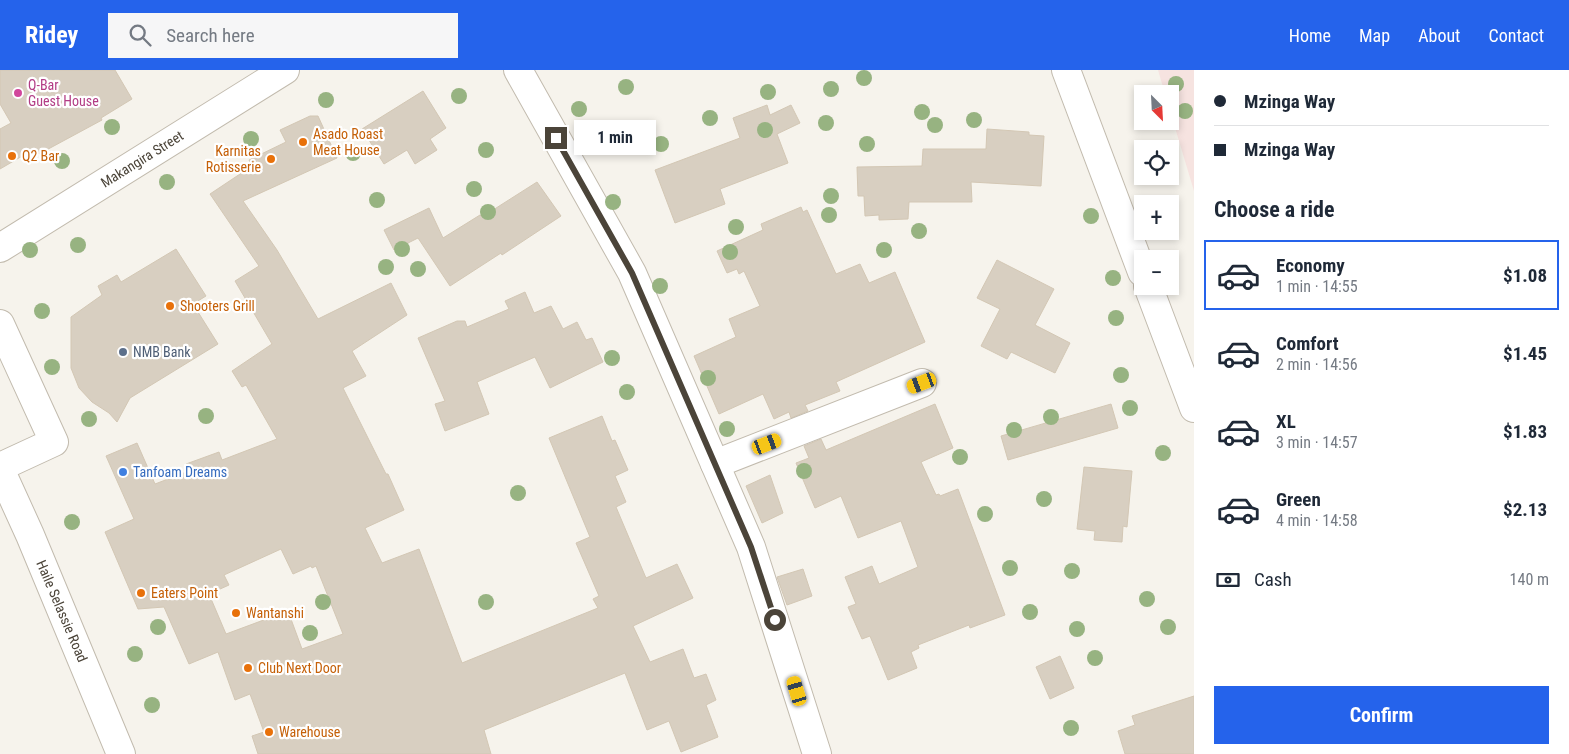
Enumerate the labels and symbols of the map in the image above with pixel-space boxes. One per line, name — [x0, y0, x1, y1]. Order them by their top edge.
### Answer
place label: Q-Bar Guest House — [28, 77, 99, 109]
north arrow — [1134, 85, 1179, 130]
marker: Q-Bar Guest House — [12, 87, 24, 99]
callout: 1 min — [574, 120, 656, 156]
place label: Asado Roast Meat House — [313, 126, 383, 158]
street label: Makangira Street — [98, 127, 186, 191]
route end — [545, 127, 567, 149]
marker: Asado Roast Meat House — [297, 136, 309, 148]
place label: Karnitas Rotisserie — [206, 143, 261, 175]
place label: Q2 Bar — [22, 148, 59, 164]
marker: Q2 Bar — [6, 150, 18, 162]
marker: Karnitas Rotisserie — [265, 153, 277, 165]
place label: Shooters Grill — [180, 298, 255, 314]
marker: Shooters Grill — [164, 300, 176, 312]
place label: NMB Bank — [133, 344, 191, 360]
marker: NMB Bank — [117, 346, 129, 358]
car — [905, 371, 938, 395]
car — [750, 432, 783, 456]
place label: Tanfoam Dreams — [133, 464, 227, 480]
marker: Tanfoam Dreams — [117, 466, 129, 478]
street label: Haile Selassie Road — [33, 558, 91, 664]
place label: Eaters Point — [151, 585, 218, 601]
marker: Eaters Point — [135, 587, 147, 599]
place label: Wantanshi — [246, 605, 304, 621]
marker: Wantanshi — [230, 607, 242, 619]
route start — [764, 609, 786, 631]
place label: Club Next Door — [258, 660, 341, 676]
marker: Club Next Door — [242, 662, 254, 674]
car — [785, 674, 808, 708]
place label: Warehouse — [279, 724, 341, 740]
marker: Warehouse — [263, 726, 275, 738]

